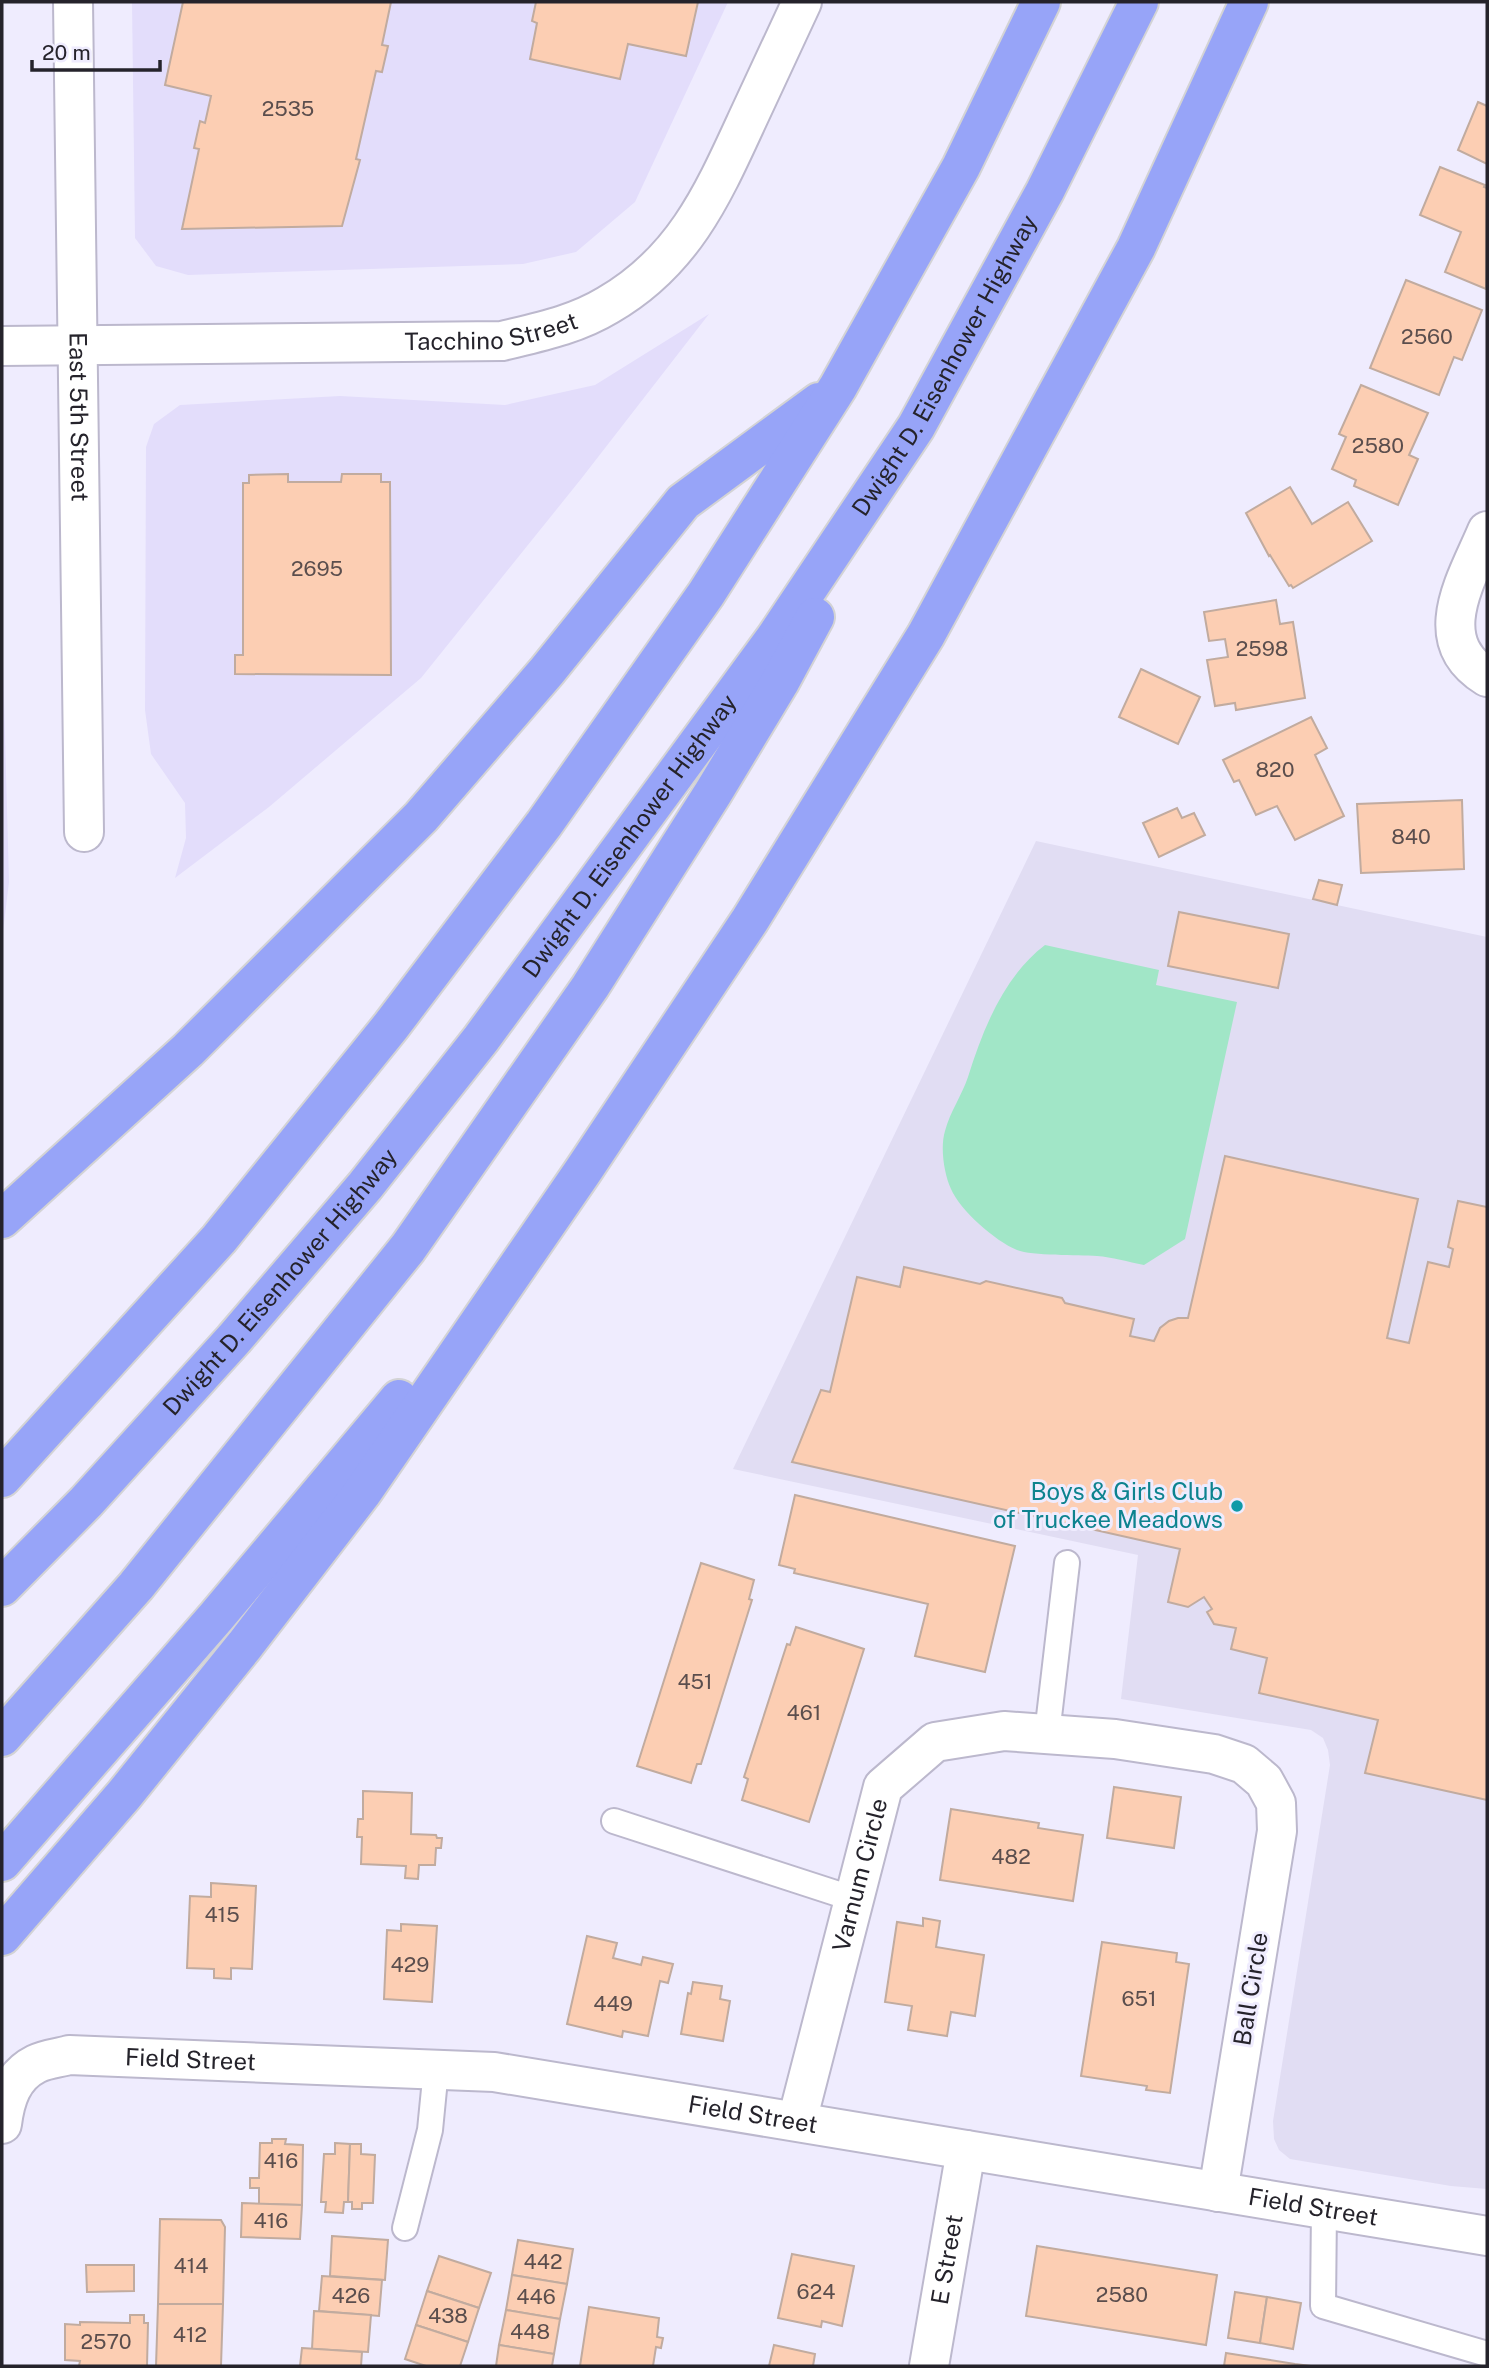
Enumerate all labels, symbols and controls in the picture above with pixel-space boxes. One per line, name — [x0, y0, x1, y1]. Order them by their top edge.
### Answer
scale bar — [32, 28, 159, 72]
text: 20 m — [42, 40, 91, 65]
house number: 2535 — [262, 96, 314, 121]
street label: Dwight D. Eisenhower Highway — [846, 209, 1042, 521]
street label: Tacchino Street — [404, 306, 581, 355]
house number: 2560 — [1401, 324, 1453, 349]
street label: East 5th Street — [64, 332, 95, 502]
house number: 2580 — [1352, 433, 1404, 458]
house number: 2695 — [291, 556, 343, 581]
house number: 2598 — [1236, 636, 1288, 661]
street label: Dwight D. Eisenhower Highway — [516, 688, 742, 982]
house number: 820 — [1256, 757, 1294, 782]
house number: 840 — [1391, 824, 1431, 849]
street label: Dwight D. Eisenhower Highway — [157, 1142, 402, 1421]
place label: Boys & Girls Club of Truckee Meadows — [993, 1477, 1223, 1533]
marker: Boys & Girls Club of Truckee Meadows — [1229, 1498, 1245, 1514]
house number: 451 — [677, 1669, 713, 1694]
house number: 461 — [787, 1700, 821, 1725]
street label: Varnum Circle — [826, 1795, 893, 1954]
house number: 482 — [991, 1844, 1031, 1869]
house number: 415 — [204, 1902, 240, 1927]
street label: Ball Circle — [1227, 1930, 1273, 2048]
house number: 429 — [391, 1952, 429, 1977]
house number: 651 — [1121, 1986, 1157, 2011]
house number: 449 — [593, 1991, 633, 2016]
street label: Field Street — [125, 2042, 257, 2075]
street label: Field Street — [686, 2089, 820, 2138]
house number: 416 — [264, 2148, 298, 2173]
street label: Field Street — [1247, 2182, 1380, 2231]
house number: 416 — [254, 2208, 288, 2233]
street label: E Street — [925, 2212, 968, 2307]
house number: 442 — [524, 2249, 562, 2274]
house number: 414 — [174, 2253, 208, 2278]
house number: 624 — [797, 2279, 835, 2304]
house number: 2580 — [1096, 2282, 1148, 2307]
house number: 426 — [332, 2283, 370, 2308]
house number: 446 — [516, 2284, 556, 2309]
house number: 438 — [428, 2303, 468, 2328]
house number: 448 — [510, 2319, 550, 2344]
house number: 412 — [173, 2322, 207, 2347]
house number: 2570 — [80, 2329, 132, 2354]

